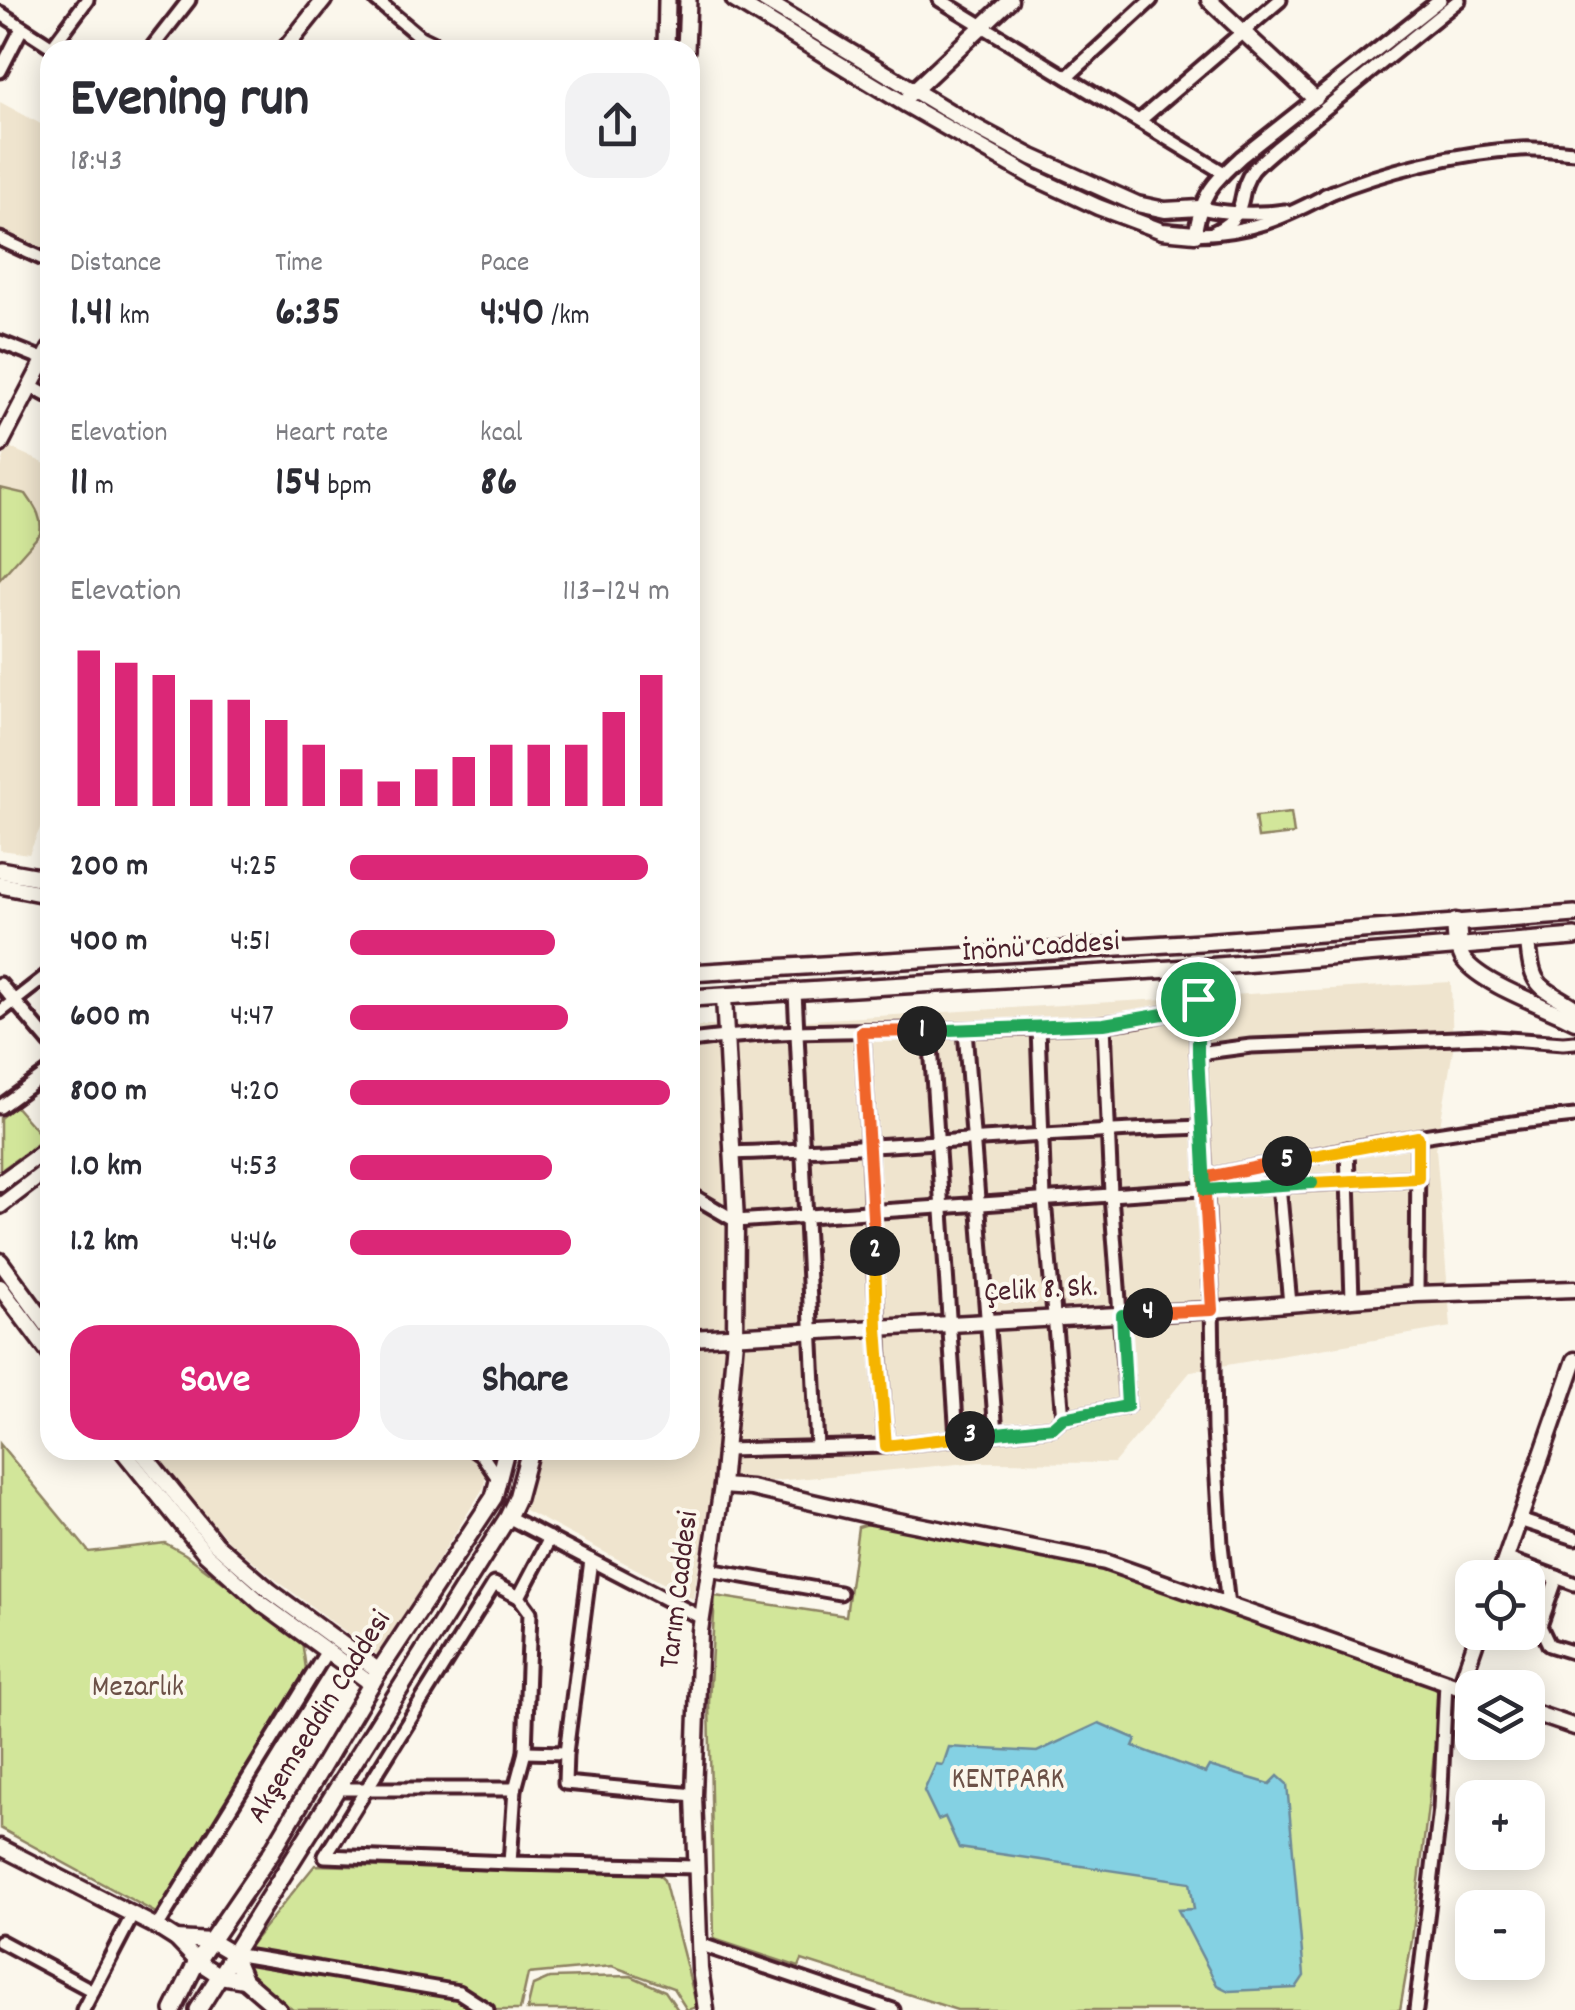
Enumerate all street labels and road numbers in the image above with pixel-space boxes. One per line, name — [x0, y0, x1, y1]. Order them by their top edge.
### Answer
street label: İnönü Caddesi — [961, 922, 1121, 976]
street label: Çelik 8. Sk. — [983, 1268, 1099, 1316]
street label: Tarım Caddesi — [650, 1509, 712, 1671]
street label: Akşemseddin Caddesi — [238, 1603, 404, 1833]

